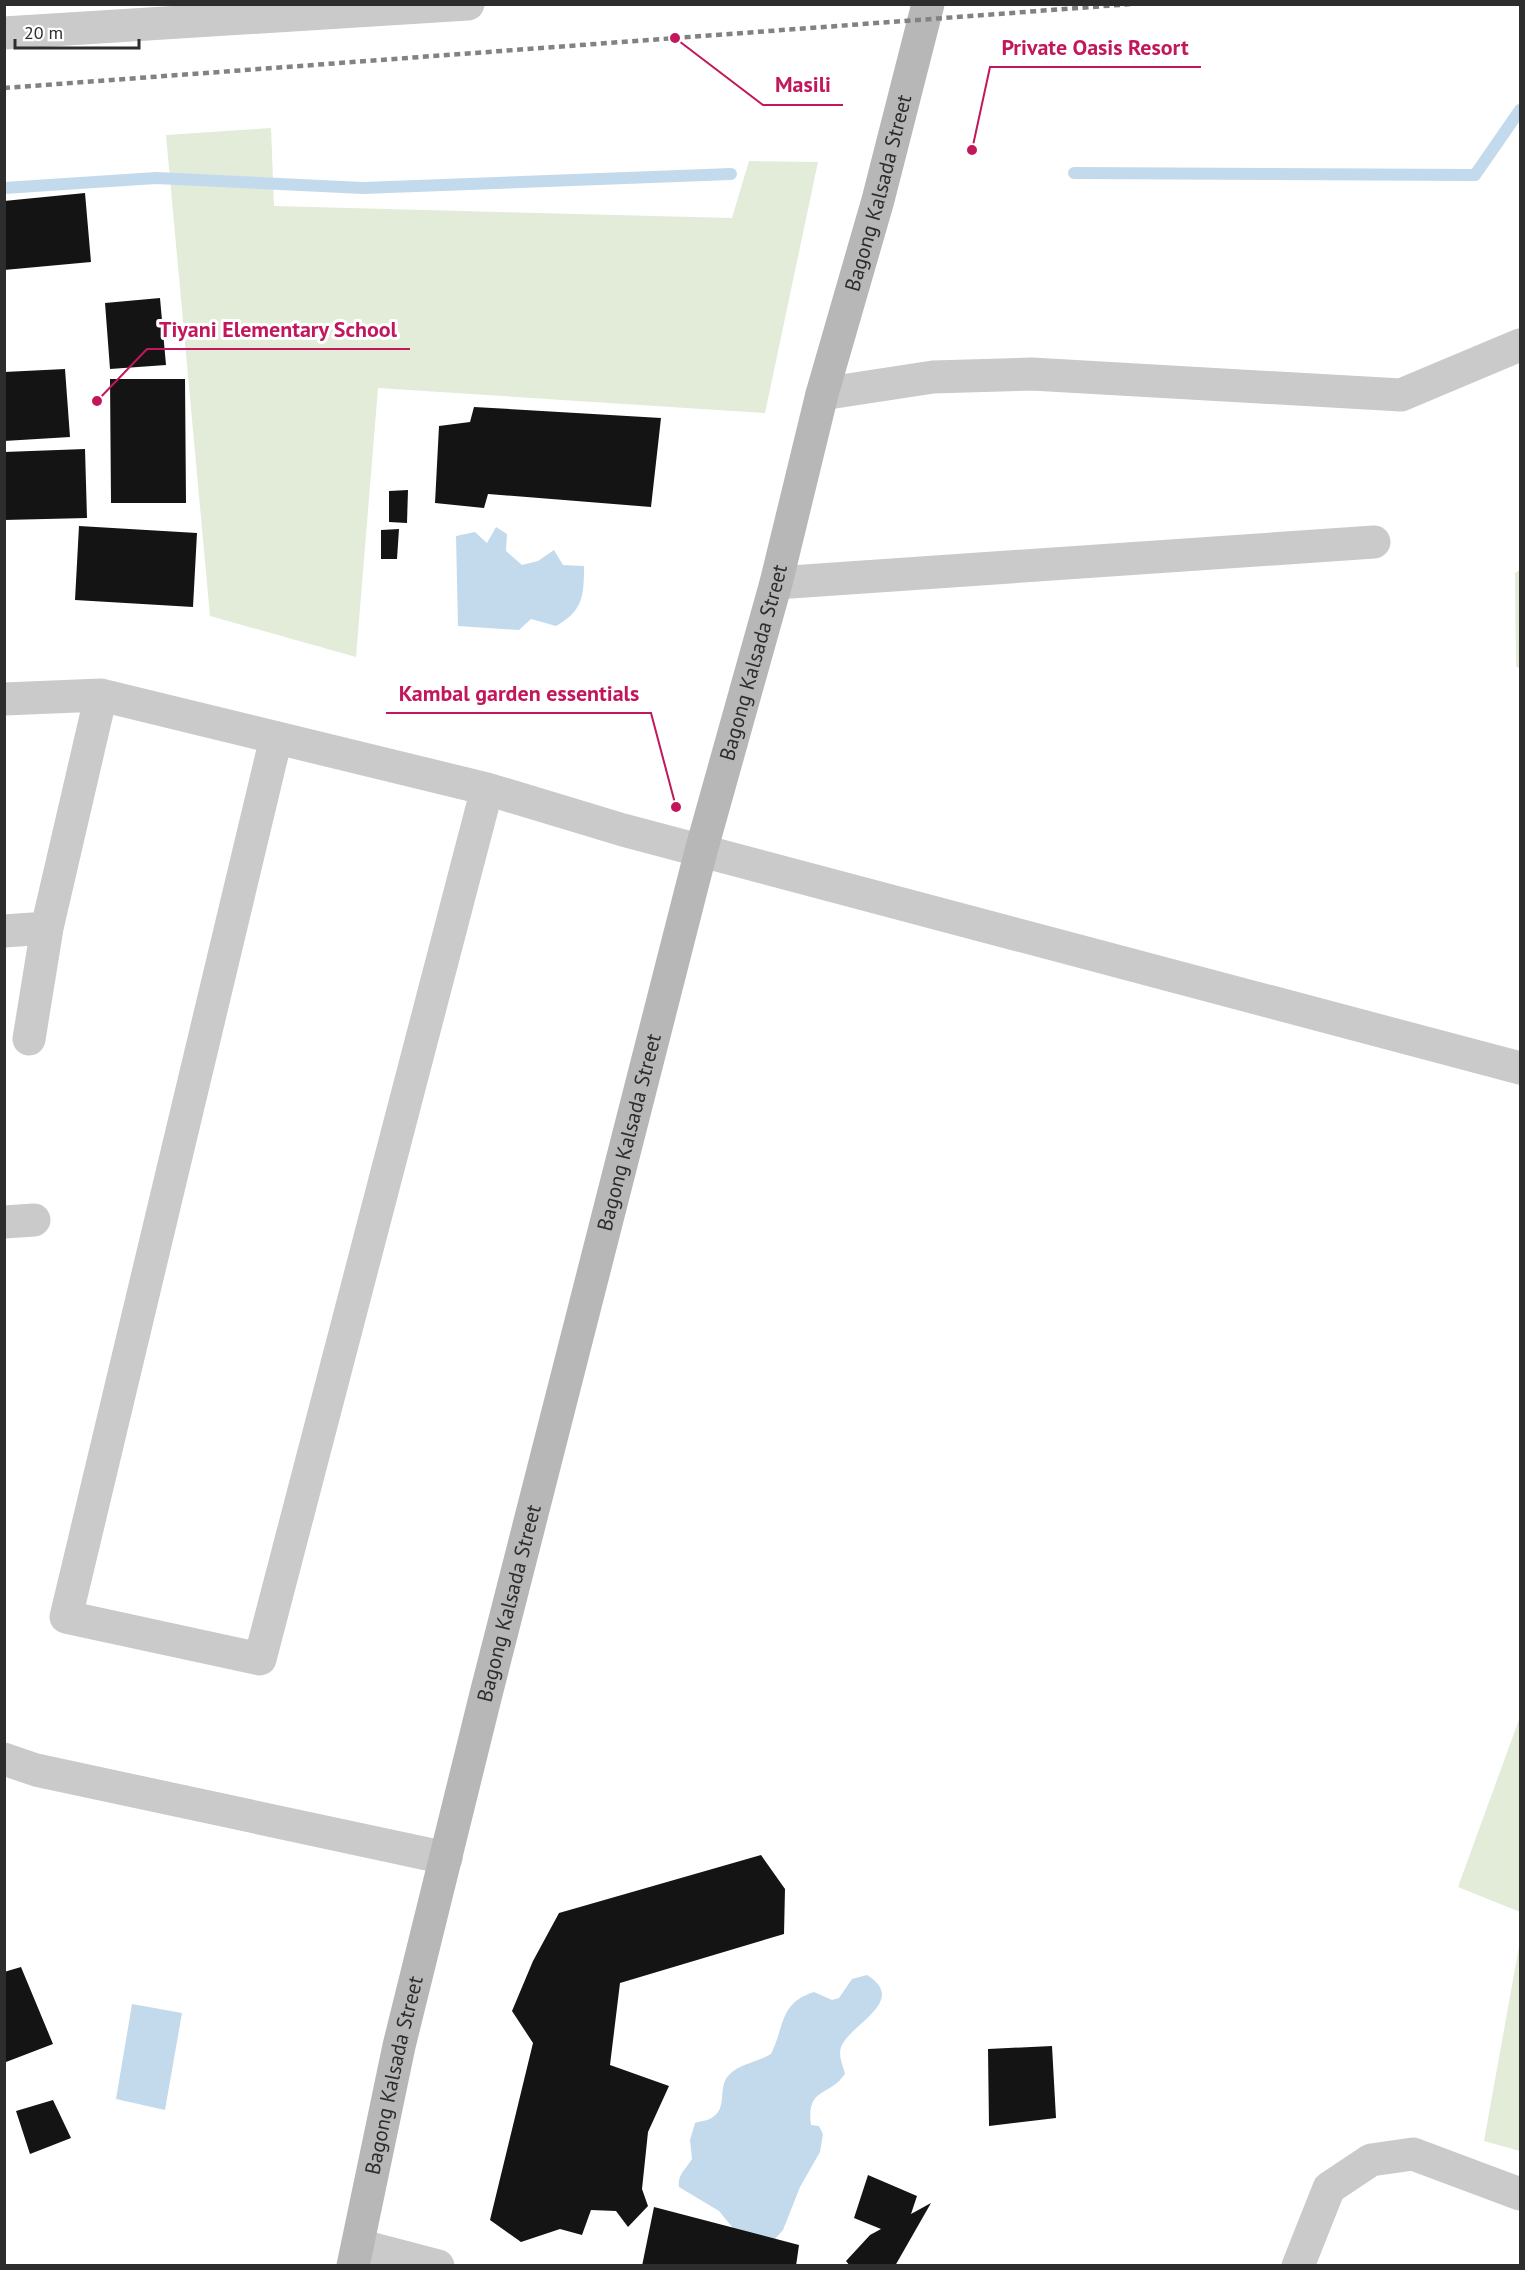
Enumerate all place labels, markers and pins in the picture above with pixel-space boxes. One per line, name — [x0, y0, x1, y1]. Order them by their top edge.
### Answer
callout: Private Oasis Resort — [990, 27, 1201, 67]
callout: Masili — [763, 65, 843, 105]
callout: Tiyani Elementary School — [147, 309, 410, 349]
callout: Kambal garden essentials — [386, 673, 651, 713]

